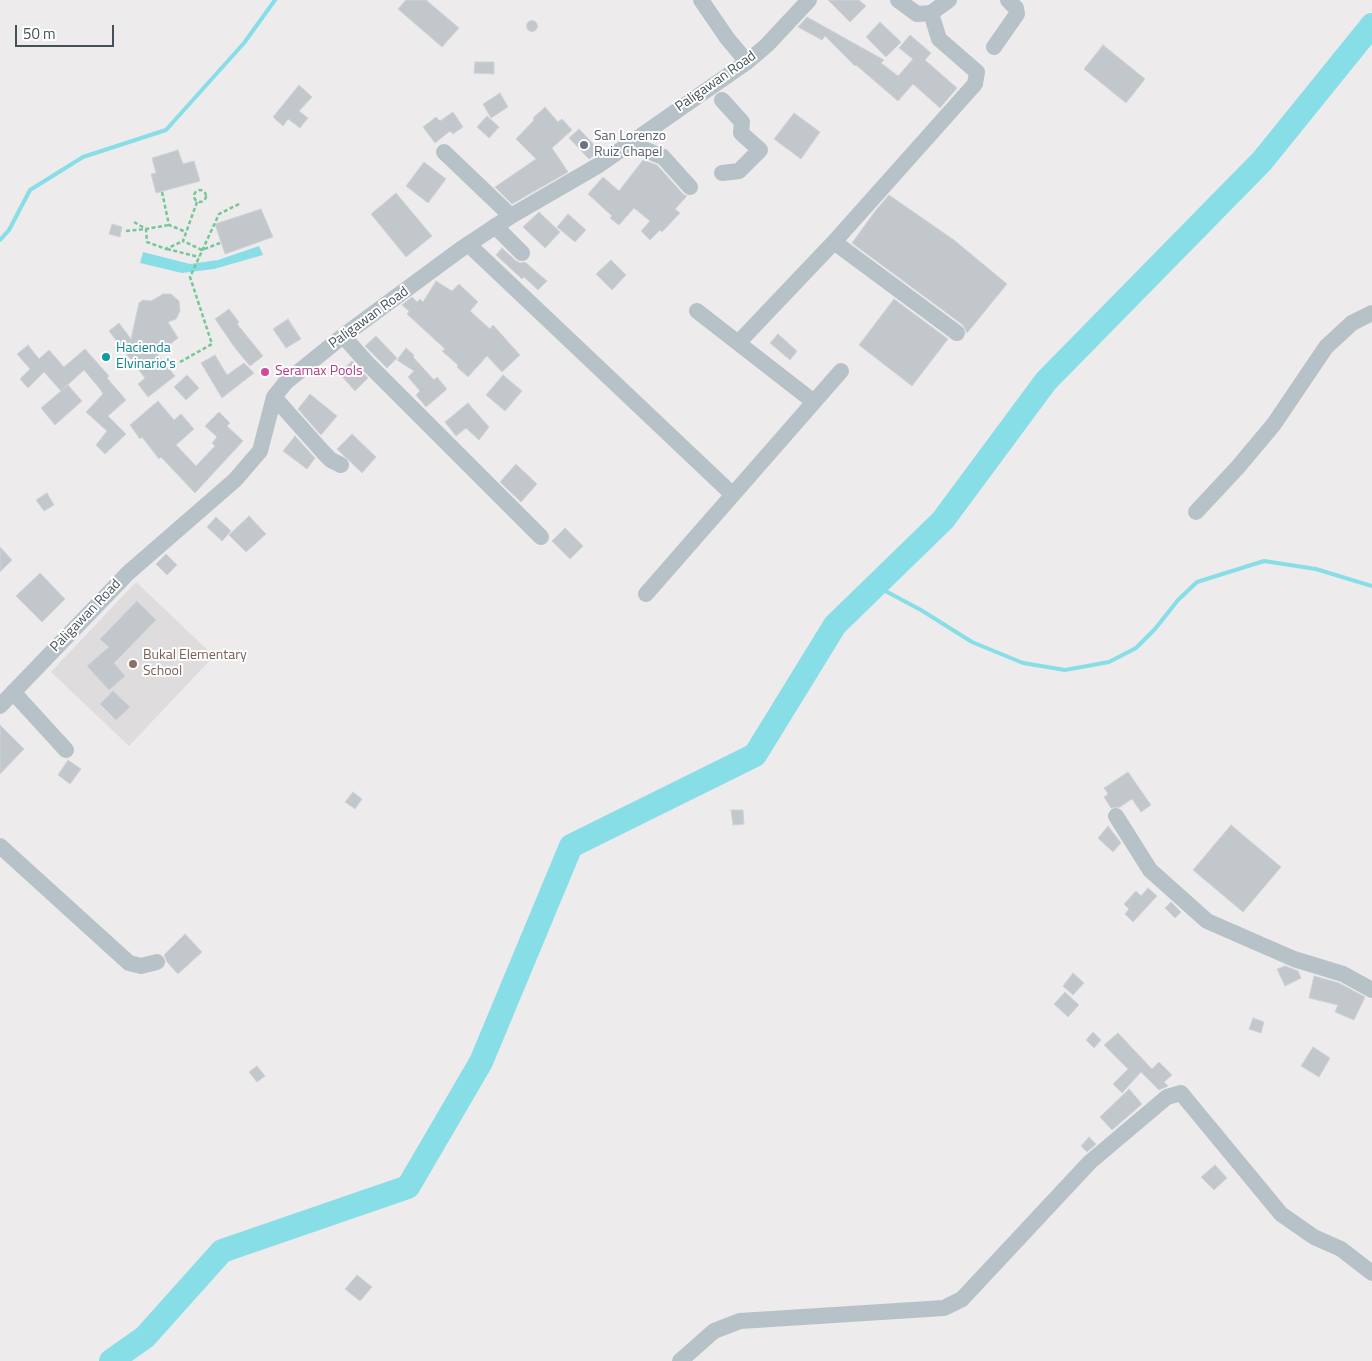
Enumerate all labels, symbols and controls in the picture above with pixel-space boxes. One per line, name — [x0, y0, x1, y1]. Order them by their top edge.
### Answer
scale bar — [18, 15, 116, 47]
text: 50 m — [23, 22, 56, 45]
street label: Paligawan Road — [673, 48, 759, 116]
place label: San Lorenzo Ruiz Chapel — [594, 129, 666, 162]
marker: San Lorenzo Ruiz Chapel — [578, 139, 590, 151]
street label: Paligawan Road — [326, 283, 412, 353]
place label: Hacienda Elvinario's — [116, 341, 176, 374]
marker: Hacienda Elvinario's — [100, 351, 112, 363]
place label: Seramax Pools — [275, 364, 362, 380]
marker: Seramax Pools — [259, 366, 271, 378]
street label: Paligawan Road — [47, 576, 125, 656]
place label: Bukal Elementary School — [143, 648, 247, 680]
marker: Bukal Elementary School — [127, 658, 139, 670]

